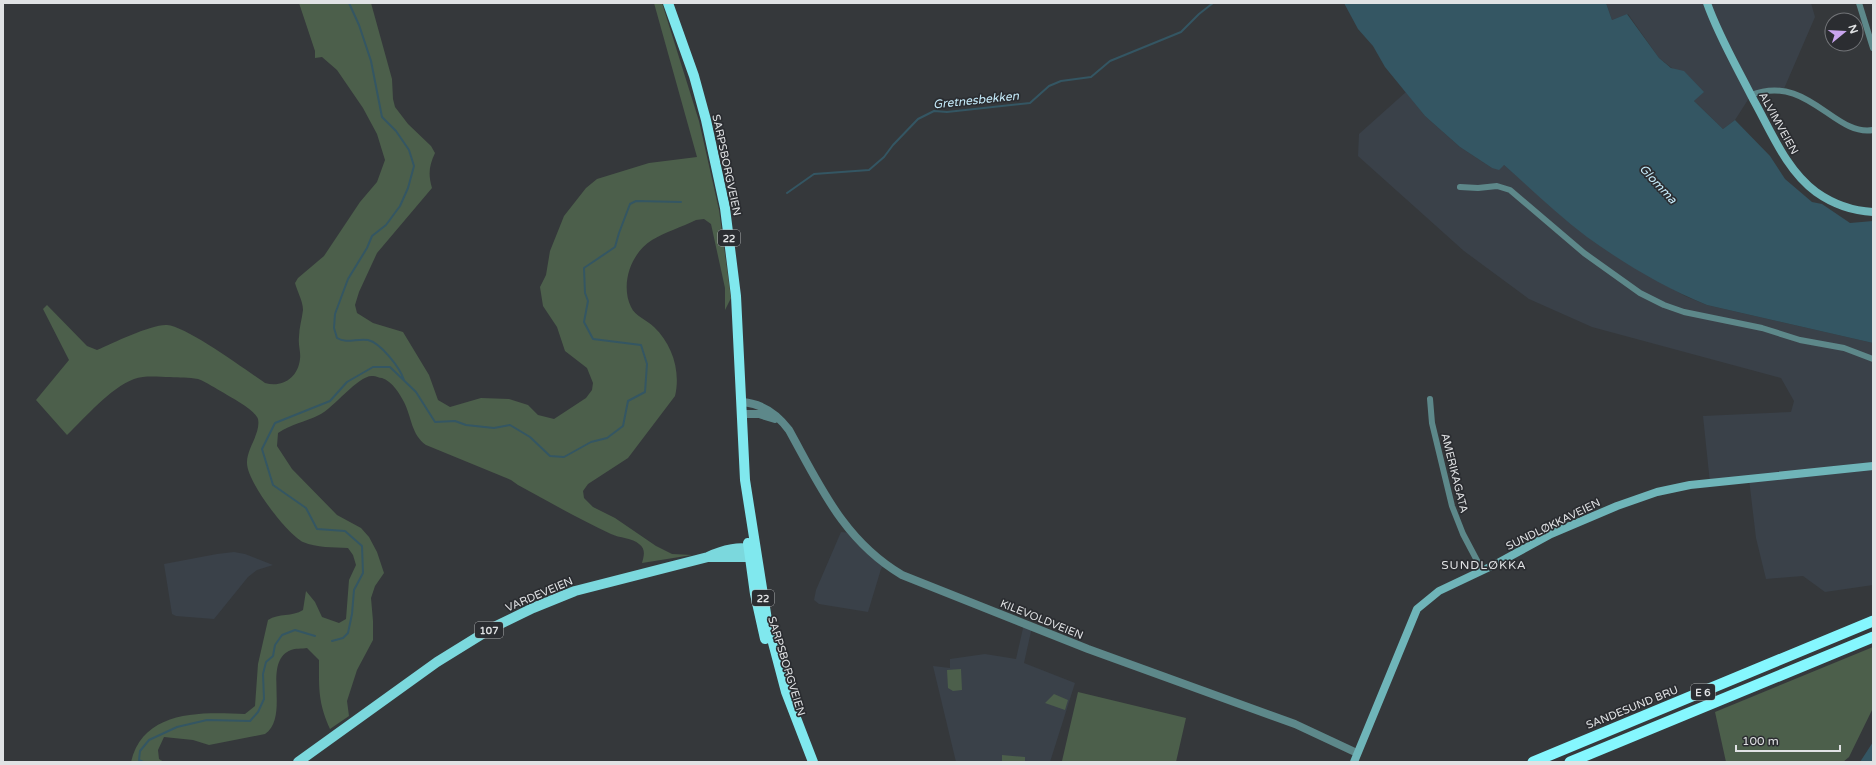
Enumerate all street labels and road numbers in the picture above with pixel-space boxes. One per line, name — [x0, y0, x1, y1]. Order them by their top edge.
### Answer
street label: ALVIMVEIEN — [1756, 90, 1801, 157]
street label: SARPSBORGVEIEN — [709, 113, 744, 217]
road number: 22 — [718, 230, 740, 246]
street label: AMERIKAGATA — [1438, 432, 1471, 515]
street label: SUNDLØKKAVEIEN — [1504, 496, 1603, 553]
street label: VARDEVEIEN — [503, 574, 575, 615]
road number: 22 — [752, 590, 774, 606]
street label: KILEVOLDVEIEN — [998, 597, 1085, 642]
street label: SARPSBORGVEIEN — [765, 615, 808, 717]
road number: 107 — [475, 622, 503, 638]
street label: SANDESUND BRU — [1584, 683, 1680, 732]
road number: E 6 — [1691, 684, 1715, 700]

